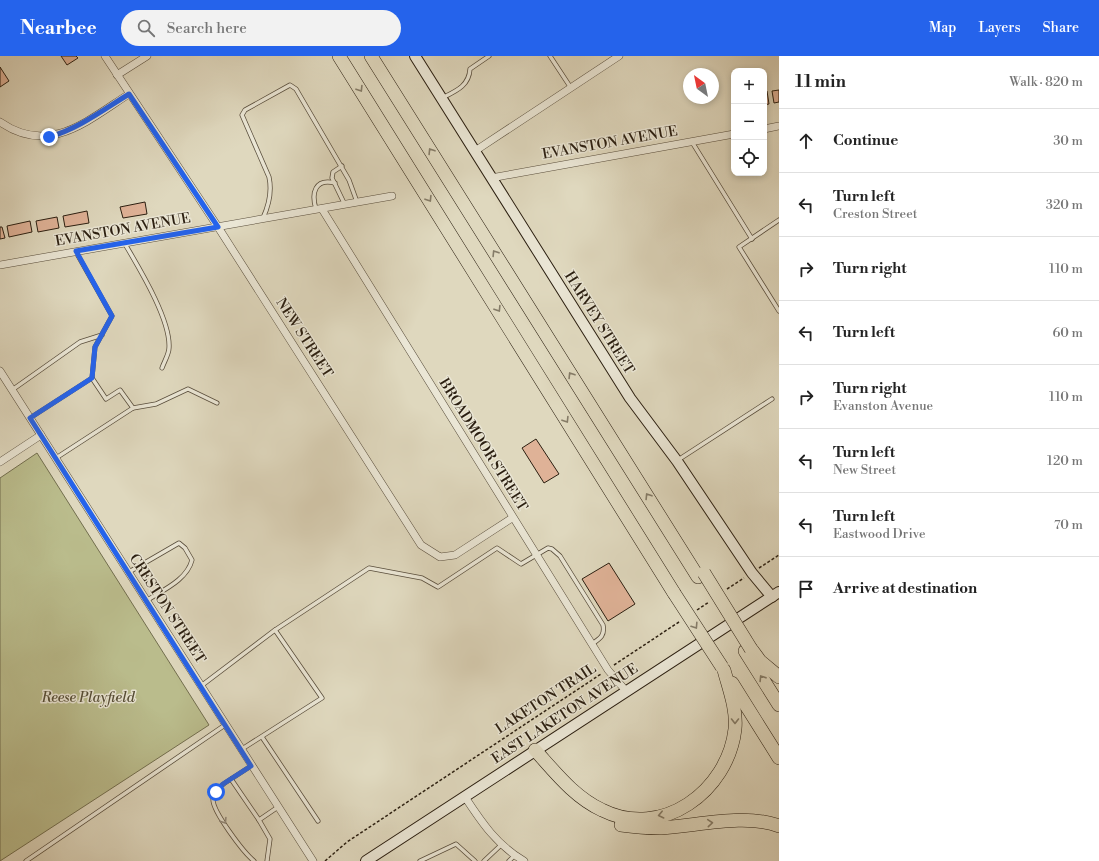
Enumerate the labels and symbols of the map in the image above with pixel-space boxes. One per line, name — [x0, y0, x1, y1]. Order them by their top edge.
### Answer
north arrow — [683, 68, 719, 104]
one-way arrow — [355, 85, 362, 92]
street label: EVANSTON AVENUE — [541, 122, 679, 164]
route end — [40, 128, 58, 146]
one-way arrow — [428, 148, 436, 155]
one-way arrow — [424, 195, 432, 202]
street label: EVANSTON AVENUE — [54, 209, 192, 251]
one-way arrow — [492, 250, 499, 257]
street label: HARVEY STREET — [560, 268, 638, 378]
street label: NEW STREET — [271, 295, 337, 381]
one-way arrow — [493, 305, 500, 312]
one-way arrow — [569, 372, 576, 379]
street label: BROADMOOR STREET — [434, 374, 531, 515]
one-way arrow — [562, 416, 569, 423]
one-way arrow — [645, 494, 652, 501]
street label: CRESTON STREET — [125, 551, 209, 667]
one-way arrow — [691, 622, 698, 629]
street label: EAST LAKETON AVENUE — [488, 660, 642, 768]
street label: LAKETON TRAIL — [492, 660, 600, 738]
one-way arrow — [759, 675, 767, 682]
park label: Reese Playfield — [40, 689, 136, 707]
one-way arrow — [731, 718, 739, 724]
route start — [207, 783, 225, 801]
one-way arrow — [657, 811, 664, 819]
one-way arrow — [219, 817, 226, 824]
one-way arrow — [707, 819, 713, 828]

